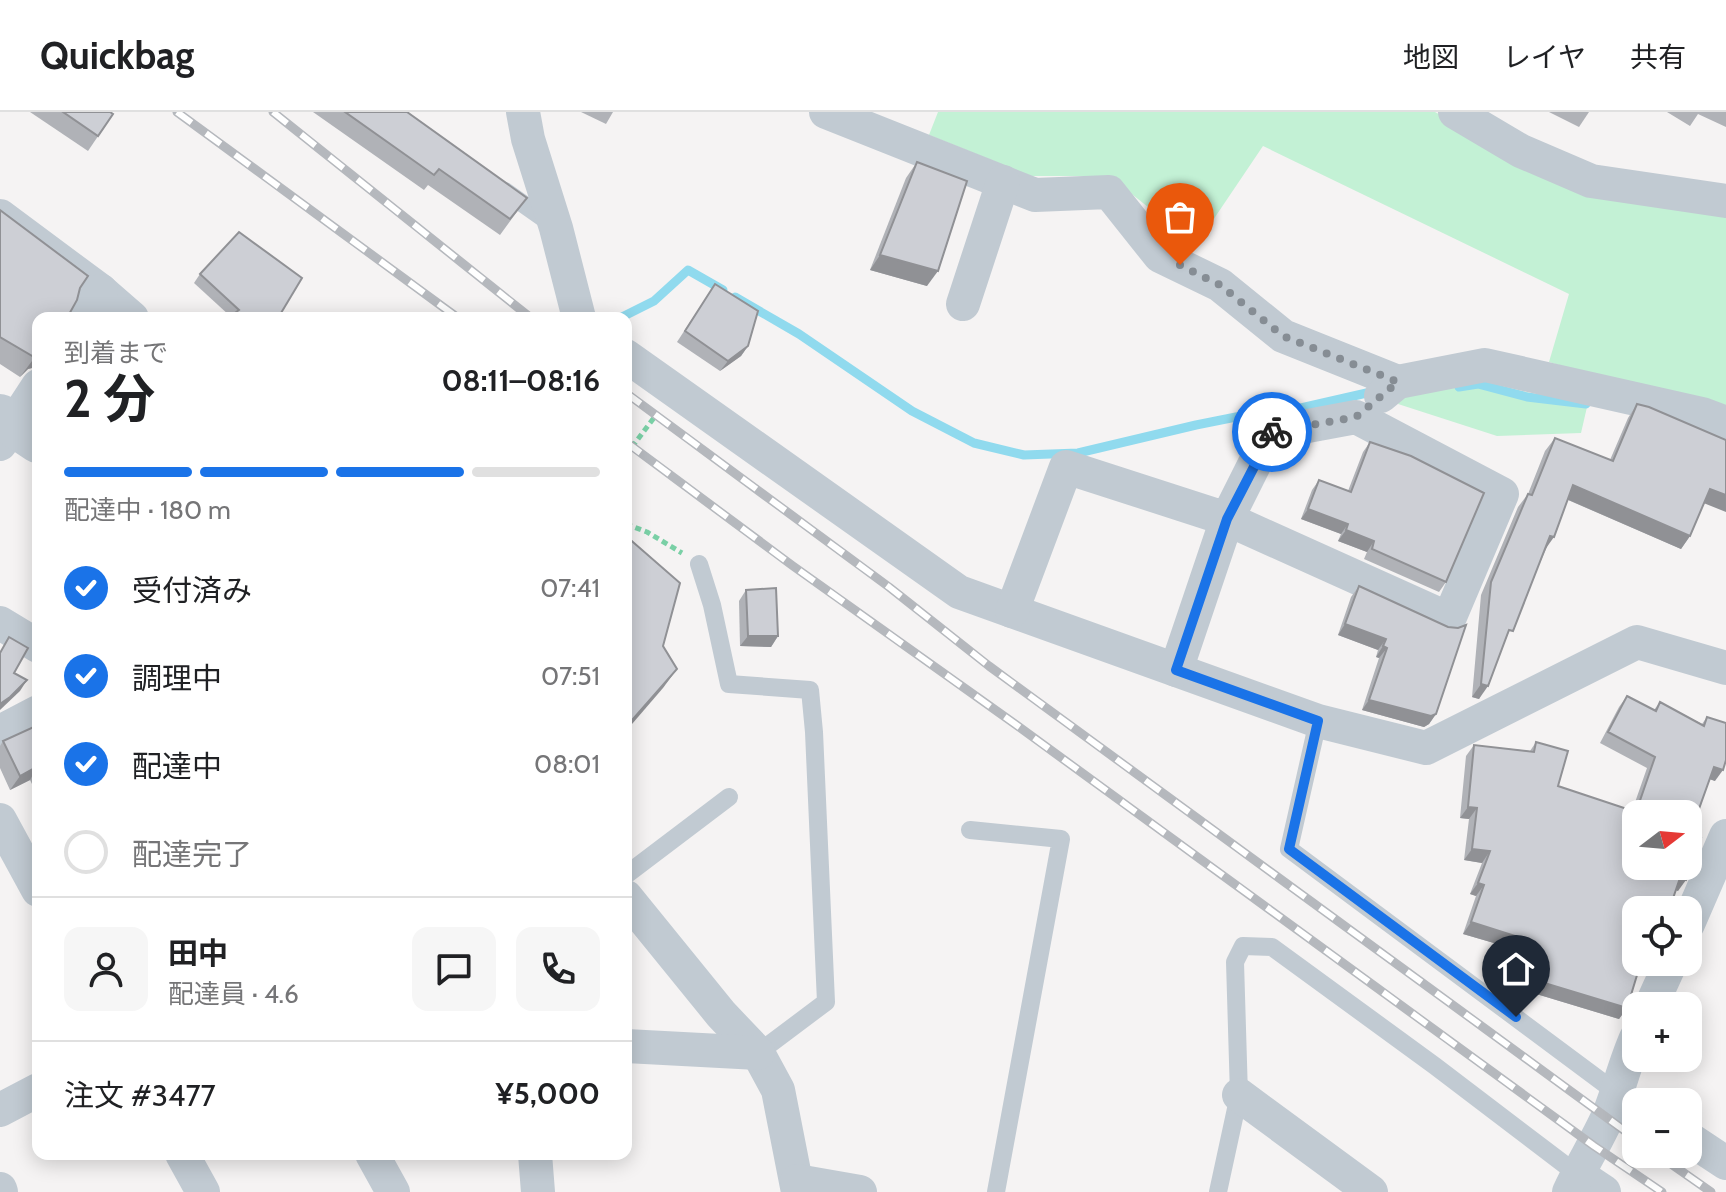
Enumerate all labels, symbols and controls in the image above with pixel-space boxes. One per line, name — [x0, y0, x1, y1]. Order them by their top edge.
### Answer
text: Quickbag — [40, 32, 194, 79]
text: 地図 — [1403, 40, 1459, 74]
text: レイヤ — [1503, 40, 1586, 74]
text: 共有 — [1630, 40, 1686, 74]
pin — [1146, 183, 1214, 265]
icon: bag — [1158, 195, 1202, 239]
text: 到着まで — [64, 337, 168, 369]
text: 08:11–08:16 — [441, 362, 600, 399]
text: 2 分 — [64, 367, 155, 430]
courier — [1232, 392, 1312, 472]
icon: bike — [1250, 410, 1294, 454]
text: 配達中 · 180 m — [64, 494, 231, 526]
icon: check — [64, 566, 108, 610]
text: 受付済み — [132, 572, 252, 609]
text: 07:41 — [540, 572, 600, 604]
icon: check — [64, 654, 108, 698]
text: 調理中 — [132, 660, 222, 697]
text: 07:51 — [541, 660, 600, 692]
icon: check — [64, 742, 108, 786]
text: 配達中 — [132, 748, 222, 785]
text: 08:01 — [534, 748, 600, 780]
north arrow — [1622, 800, 1702, 880]
map controls — [1622, 800, 1702, 1168]
text: 配達完了 — [132, 836, 252, 873]
button: locate — [1622, 896, 1702, 976]
button: person — [64, 927, 148, 1011]
button: chat — [412, 927, 496, 1011]
button: phone — [516, 927, 600, 1011]
text: 田中 — [168, 935, 228, 972]
pin — [1482, 935, 1550, 1017]
icon: home — [1494, 947, 1538, 991]
text: 配達員 · 4.6 — [168, 978, 299, 1010]
button: + — [1622, 992, 1702, 1072]
text: ¥5,000 — [496, 1075, 600, 1112]
text: 注文 #3477 — [64, 1077, 216, 1114]
button: − — [1622, 1088, 1702, 1168]

